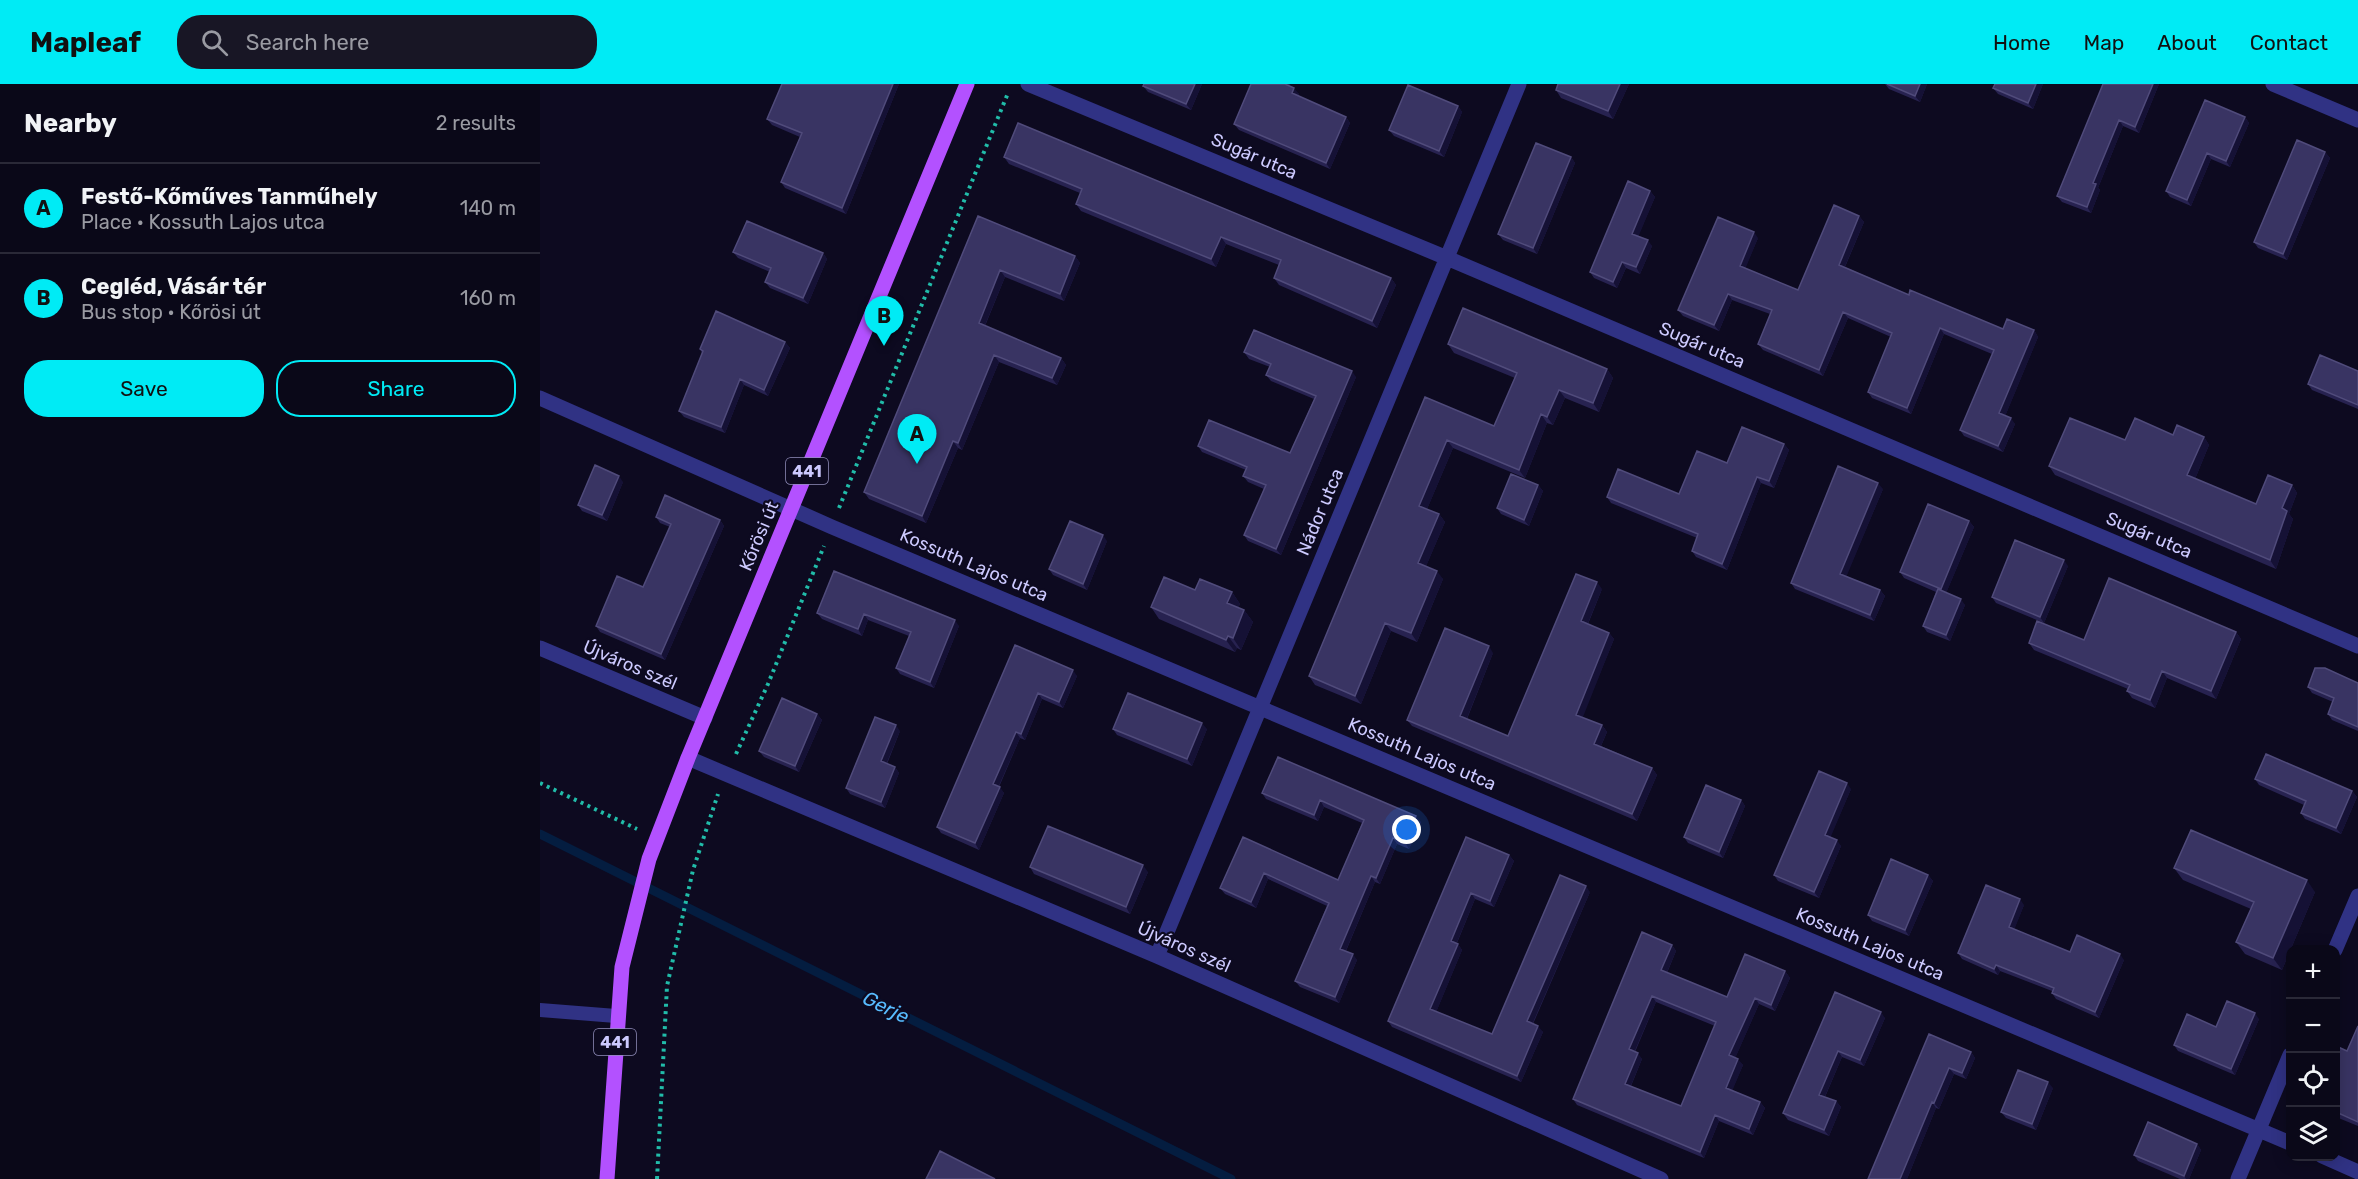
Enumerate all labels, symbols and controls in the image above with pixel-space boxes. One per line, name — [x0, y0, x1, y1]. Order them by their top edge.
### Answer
search box — [177, 15, 597, 69]
text: Mapleaf — [30, 26, 141, 59]
icon: search — [198, 26, 231, 59]
text: Search here — [246, 29, 369, 56]
text: Home — [1993, 30, 2050, 55]
text: Map — [2083, 30, 2124, 55]
text: About — [2157, 30, 2217, 55]
text: Contact — [2250, 30, 2328, 55]
text: Nearby — [24, 108, 117, 139]
text: 2 results — [436, 111, 516, 135]
street label: Sugár utca — [1208, 128, 1300, 184]
text: Festő-Kőműves Tanműhely — [81, 183, 378, 210]
text: A — [36, 196, 51, 220]
text: 140 m — [460, 196, 516, 220]
text: Place · Kossuth Lajos utca — [81, 210, 325, 234]
text: Cegléd, Vásár tér — [81, 273, 266, 300]
text: B — [36, 286, 51, 310]
text: 160 m — [460, 286, 516, 310]
pin: B — [864, 296, 904, 346]
text: Bus stop · Kőrösi út — [81, 300, 261, 324]
street label: Sugár utca — [1656, 317, 1748, 373]
button: Save — [24, 360, 264, 417]
button: Share — [276, 360, 516, 417]
pin: A — [898, 414, 937, 464]
road number: 441 — [786, 458, 828, 484]
street label: Nádor utca — [1292, 465, 1348, 559]
street label: Kőrösi út — [735, 498, 783, 574]
street label: Sugár utca — [2103, 507, 2195, 563]
street label: Kossuth Lajos utca — [897, 524, 1051, 606]
street label: Újváros szél — [580, 635, 680, 695]
street label: Kossuth Lajos utca — [1345, 713, 1499, 795]
your location — [1392, 815, 1421, 844]
street label: Kossuth Lajos utca — [1793, 903, 1947, 985]
street label: Újváros szél — [1134, 917, 1234, 977]
map controls — [2286, 945, 2340, 1161]
button: + — [2286, 945, 2340, 999]
water label: Gerje — [859, 986, 913, 1028]
button: − — [2286, 999, 2340, 1053]
road number: 441 — [594, 1029, 636, 1055]
button: locate — [2286, 1053, 2340, 1107]
button: layers — [2286, 1107, 2340, 1161]

